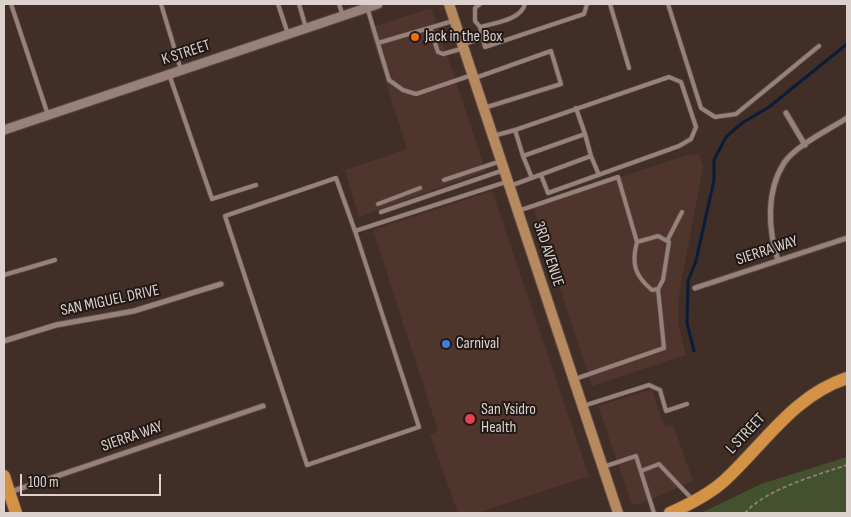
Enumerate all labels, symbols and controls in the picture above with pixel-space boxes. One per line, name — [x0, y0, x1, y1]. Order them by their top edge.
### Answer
place label: Jack in the Box — [425, 27, 502, 47]
marker: Jack in the Box — [409, 31, 421, 43]
street label: K STREET — [159, 36, 213, 70]
street label: 3RD AVENUE — [528, 219, 568, 289]
street label: SIERRA WAY — [734, 232, 800, 270]
street label: SAN MIGUEL DRIVE — [59, 281, 161, 321]
place label: Carnival — [456, 334, 499, 354]
marker: Carnival — [440, 338, 452, 350]
place label: San Ysidro Health — [481, 400, 536, 438]
street label: L STREET — [722, 410, 770, 458]
marker: San Ysidro Health — [463, 412, 477, 426]
street label: SIERRA WAY — [99, 418, 165, 456]
scale bar — [22, 464, 164, 496]
text: 100 m — [28, 473, 59, 492]

